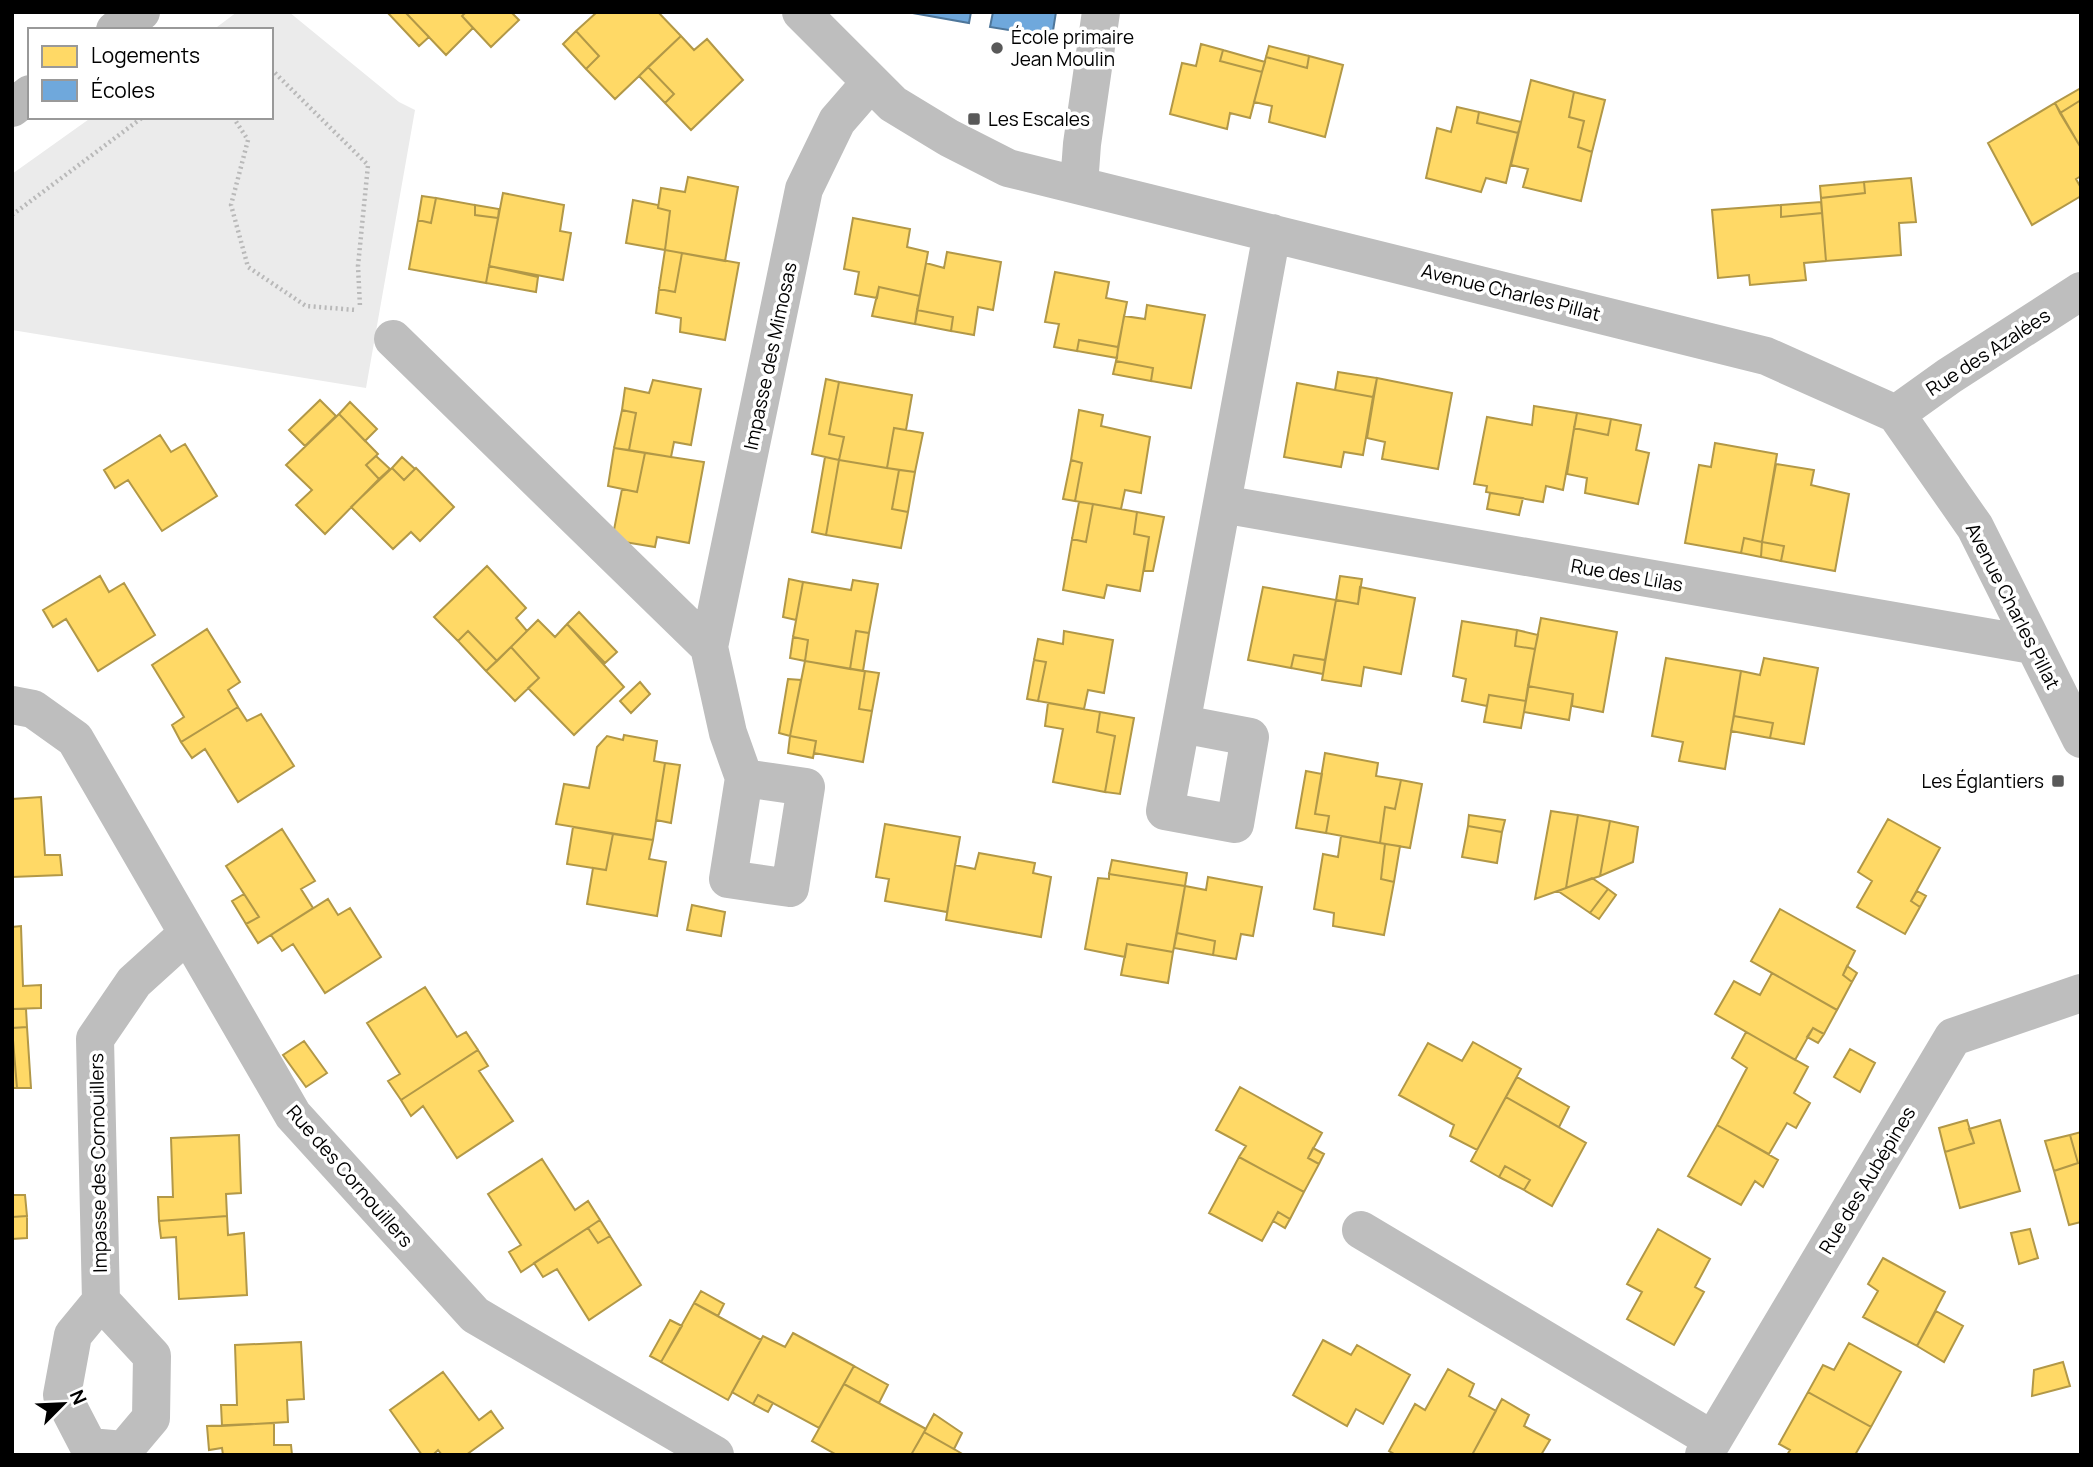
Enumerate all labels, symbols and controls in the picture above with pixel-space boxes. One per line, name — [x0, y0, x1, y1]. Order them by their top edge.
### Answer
place label: École primaire Jean Moulin — [1011, 24, 1134, 72]
legend — [28, 28, 273, 119]
marker: École primaire Jean Moulin — [989, 40, 1005, 56]
text: Logements — [91, 41, 200, 69]
text: Écoles — [91, 76, 155, 104]
place label: Les Escales — [988, 106, 1090, 132]
marker: Les Escales — [966, 111, 982, 127]
street label: Avenue Charles Pillat — [1419, 257, 1603, 327]
street label: Impasse des Mimosas — [737, 260, 803, 452]
street label: Rue des Azalées — [1921, 302, 2055, 402]
street label: Avenue Charles Pillat — [1960, 518, 2066, 694]
street label: Rue des Lilas — [1569, 552, 1685, 598]
place label: Les Églantiers — [1921, 768, 2044, 794]
marker: Les Églantiers — [2050, 773, 2066, 789]
street label: Impasse des Cornouillers — [83, 1053, 113, 1273]
street label: Rue des Cornouillers — [281, 1099, 419, 1253]
street label: Rue des Aubépines — [1813, 1101, 1921, 1259]
north arrow — [28, 1369, 98, 1439]
text: N — [64, 1386, 93, 1409]

